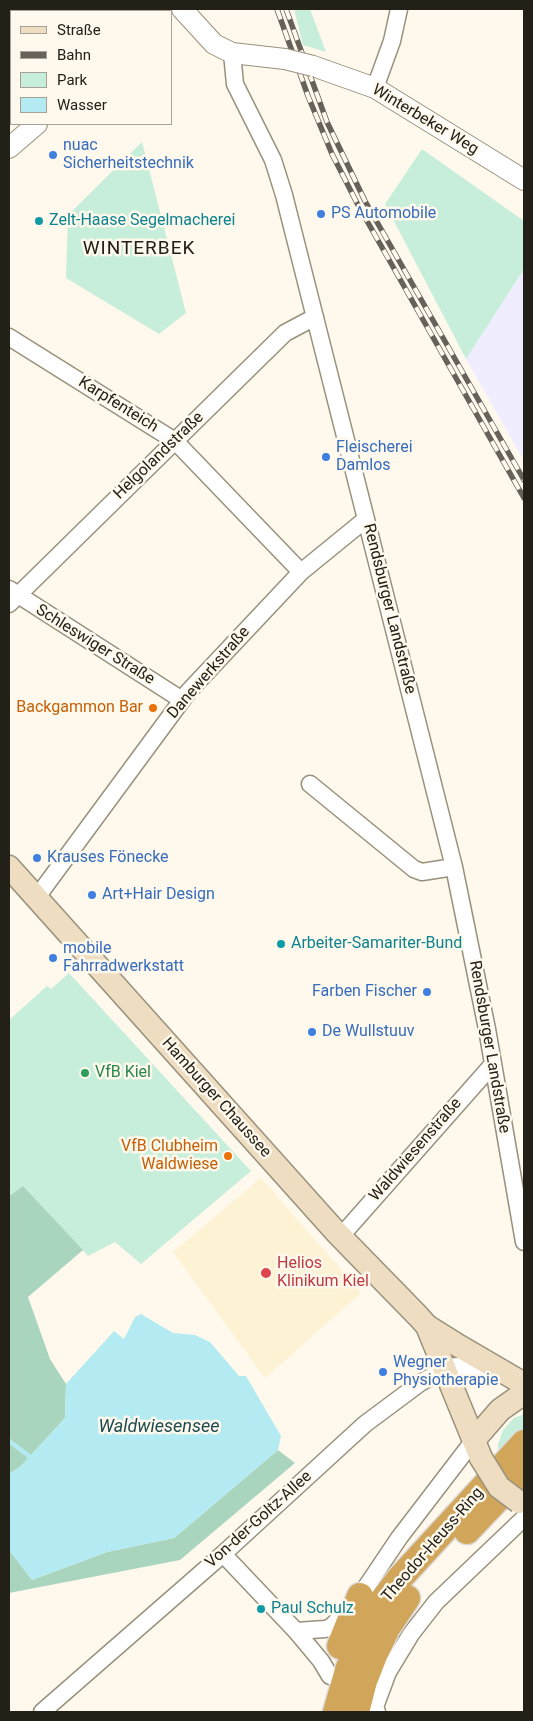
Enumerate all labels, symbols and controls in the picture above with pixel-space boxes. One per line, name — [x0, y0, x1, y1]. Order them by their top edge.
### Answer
legend — [10, 10, 172, 125]
text: Straße — [57, 21, 101, 39]
text: Bahn — [57, 46, 91, 64]
text: Park — [57, 71, 87, 89]
street label: Winterbeker Weg — [368, 81, 482, 159]
text: Wasser — [57, 96, 107, 114]
place label: nuac Sicherheitstechnik — [63, 136, 194, 174]
marker: nuac Sicherheitstechnik — [47, 149, 59, 161]
place label: PS Automobile — [331, 204, 436, 224]
marker: PS Automobile — [315, 208, 327, 220]
place label: Zelt-Haase Segelmacherei — [49, 211, 235, 231]
marker: Zelt-Haase Segelmacherei — [33, 215, 45, 227]
district label: WINTERBEK — [82, 238, 196, 260]
street label: Karpfenteich — [74, 373, 162, 437]
street label: Helgolandstraße — [110, 408, 208, 504]
place label: Fleischerei Damlos — [336, 438, 413, 476]
marker: Fleischerei Damlos — [320, 451, 332, 463]
street label: Rendsburger Landstraße — [359, 522, 419, 696]
street label: Schleswiger Straße — [32, 601, 158, 689]
street label: Danewerkstraße — [164, 623, 254, 723]
place label: Backgammon Bar — [16, 698, 143, 718]
marker: Backgammon Bar — [147, 702, 159, 714]
place label: Krauses Fönecke — [47, 848, 169, 868]
marker: Krauses Fönecke — [31, 852, 43, 864]
place label: Art+Hair Design — [102, 885, 215, 905]
marker: Art+Hair Design — [86, 889, 98, 901]
place label: Arbeiter-Samariter-Bund — [291, 934, 462, 954]
marker: Arbeiter-Samariter-Bund — [275, 938, 287, 950]
place label: mobile Fahrradwerkstatt — [63, 939, 184, 977]
marker: mobile Fahrradwerkstatt — [47, 952, 59, 964]
street label: Rendsburger Landstraße — [464, 959, 514, 1135]
place label: Farben Fischer — [312, 982, 417, 1002]
marker: Farben Fischer — [421, 986, 433, 998]
place label: De Wullstuuv — [322, 1022, 414, 1042]
marker: De Wullstuuv — [306, 1026, 318, 1038]
street label: Hamburger Chaussee — [157, 1034, 275, 1162]
place label: VfB Kiel — [95, 1063, 151, 1083]
marker: VfB Kiel — [79, 1067, 91, 1079]
street label: Waldwiesenstraße — [366, 1094, 466, 1206]
place label: VfB Clubheim Waldwiese — [121, 1137, 218, 1175]
marker: VfB Clubheim Waldwiese — [222, 1150, 234, 1162]
place label: Helios Klinikum Kiel — [277, 1254, 369, 1292]
marker: Helios Klinikum Kiel — [259, 1266, 273, 1280]
place label: Wegner Physiotherapie — [393, 1353, 498, 1391]
marker: Wegner Physiotherapie — [377, 1366, 389, 1378]
water label: Waldwiesensee — [99, 1416, 219, 1438]
street label: Von-der-Goltz-Allee — [202, 1467, 316, 1573]
street label: Theodor-Heuss-Ring — [378, 1484, 488, 1606]
place label: Paul Schulz — [271, 1599, 354, 1619]
marker: Paul Schulz — [255, 1603, 267, 1615]

